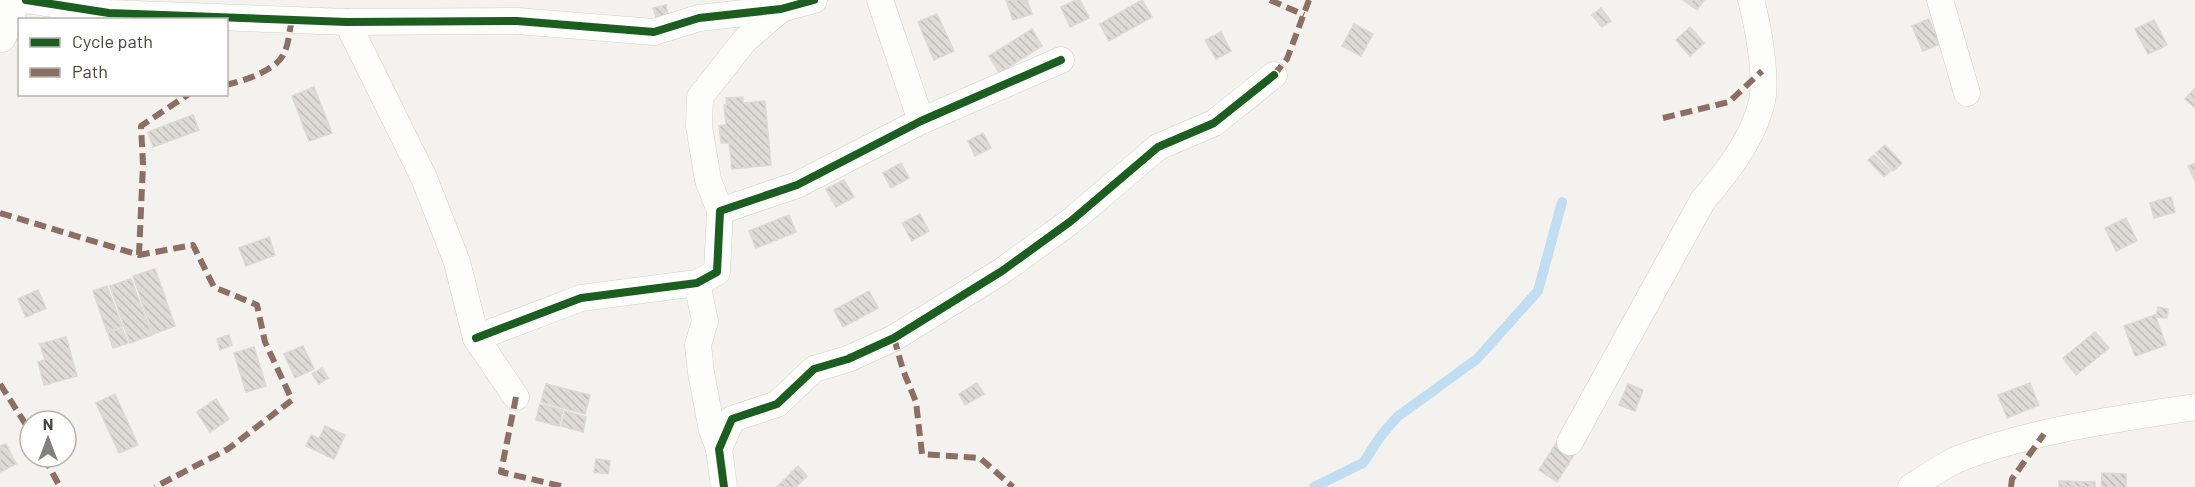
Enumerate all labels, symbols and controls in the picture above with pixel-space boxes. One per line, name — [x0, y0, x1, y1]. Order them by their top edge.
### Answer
legend — [18, 18, 228, 96]
text: Cycle path — [72, 30, 153, 52]
text: Path — [72, 60, 108, 82]
north arrow — [18, 409, 78, 469]
text: N — [43, 414, 53, 433]

